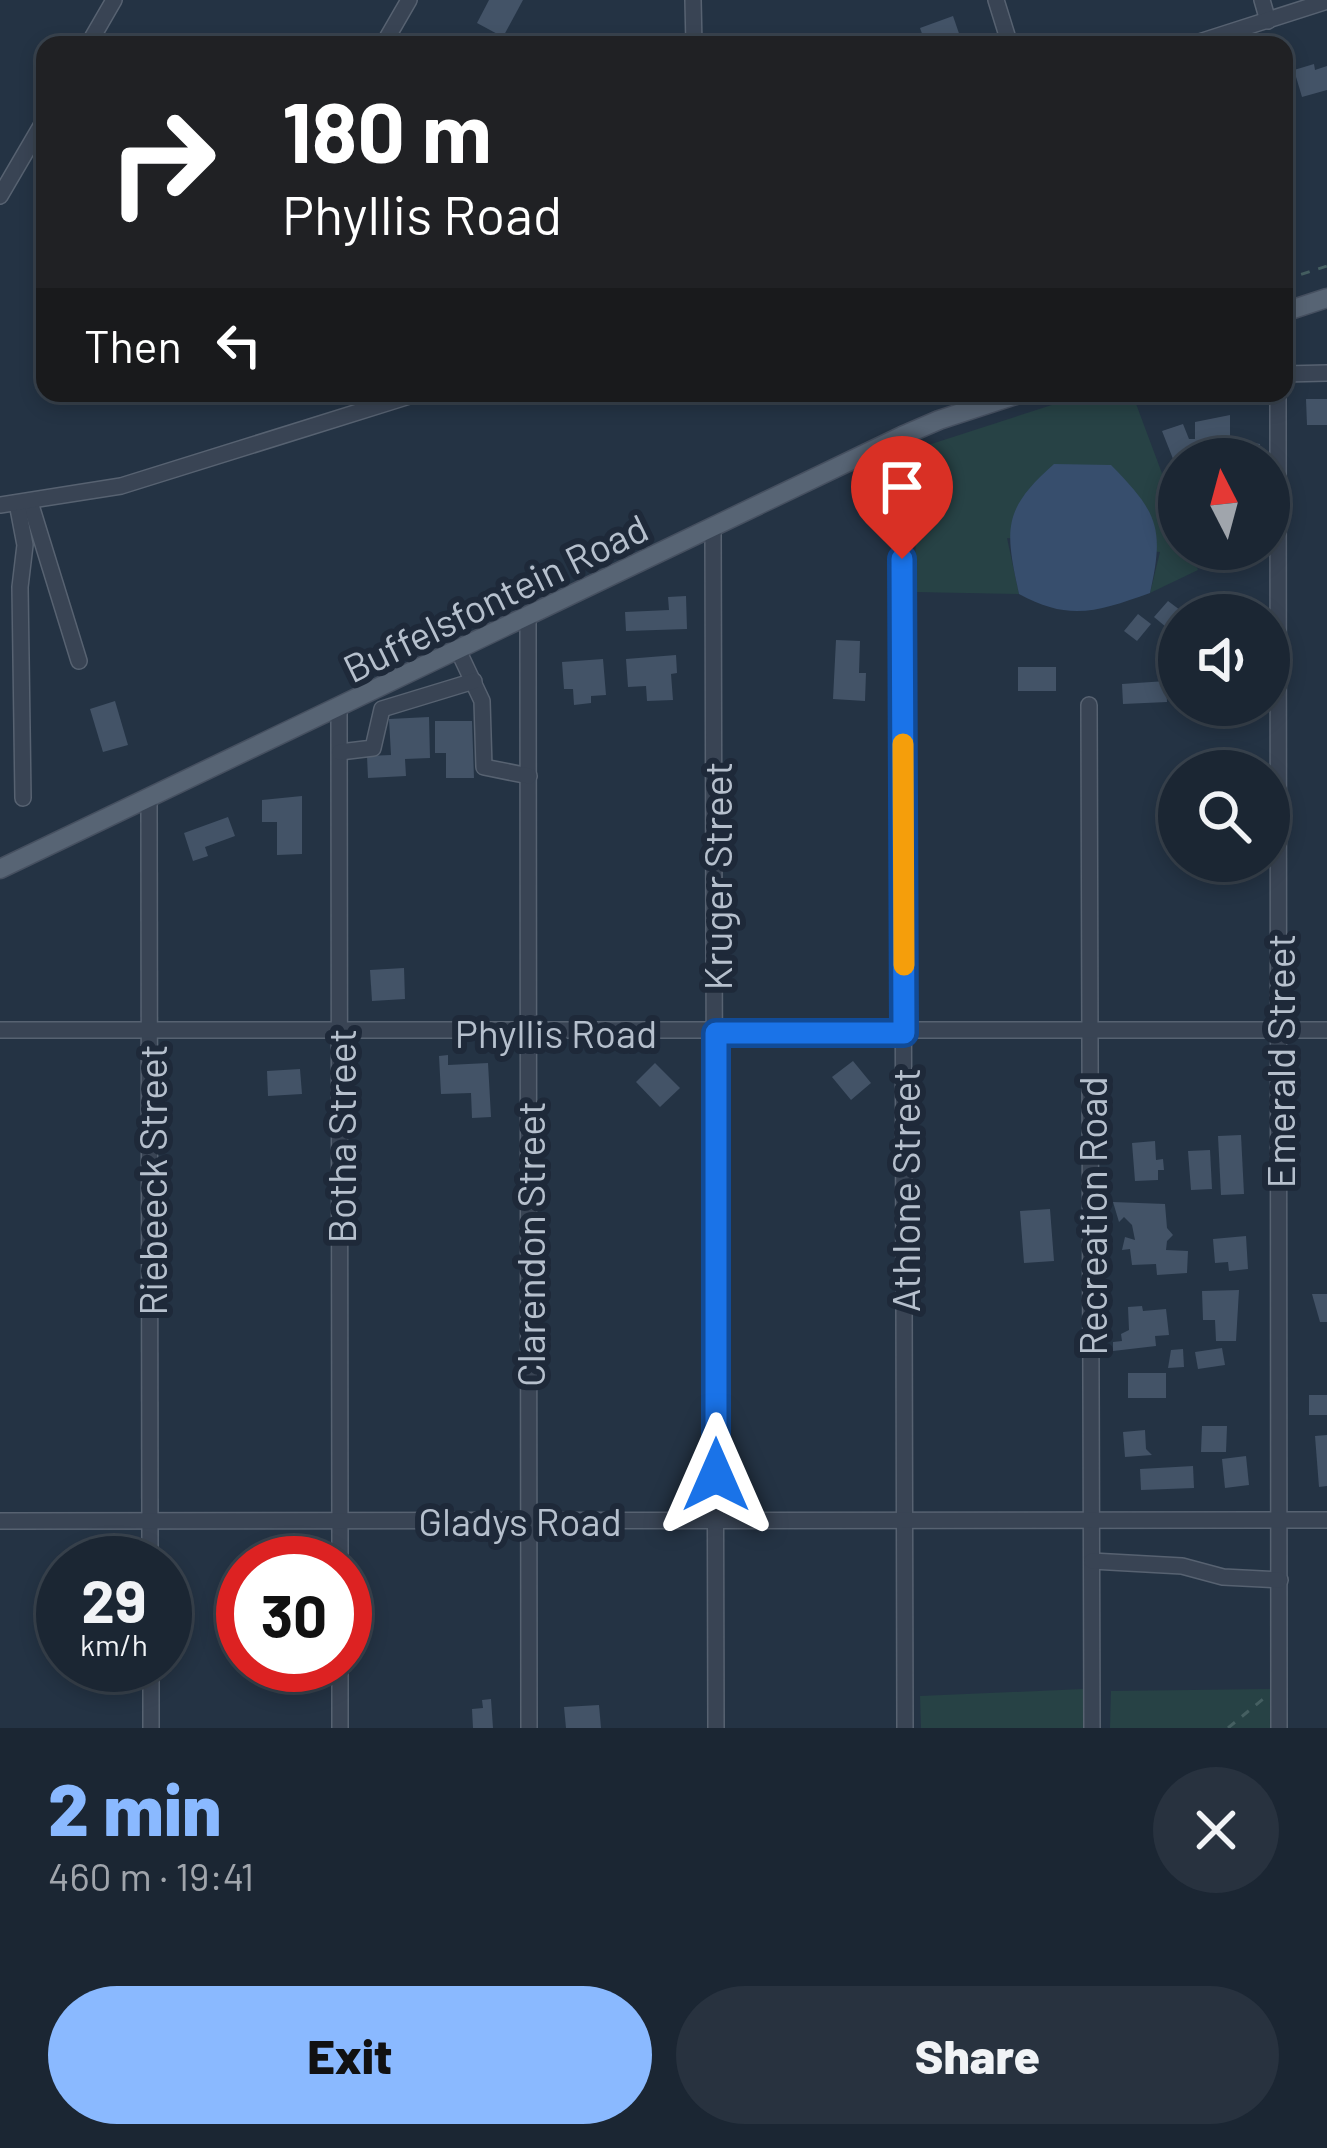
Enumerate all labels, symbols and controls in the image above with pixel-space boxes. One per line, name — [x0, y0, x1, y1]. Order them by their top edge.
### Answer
text: 180 m — [282, 79, 492, 180]
icon: right — [84, 84, 240, 240]
text: Phyllis Road — [282, 181, 562, 246]
icon: left — [206, 312, 272, 378]
text: Then — [84, 318, 182, 372]
pin — [851, 436, 953, 559]
north arrow — [1158, 438, 1290, 570]
map controls — [1158, 438, 1290, 882]
icon: arrive — [869, 454, 935, 520]
street label: Buffelsfontein Road — [335, 503, 655, 691]
button: sound — [1158, 594, 1290, 726]
button: search — [1158, 750, 1290, 882]
street label: Kruger Street — [693, 761, 740, 991]
street label: Emerald Street — [1256, 934, 1303, 1188]
street label: Phyllis Road — [455, 1009, 657, 1056]
street label: Botha Street — [317, 1029, 364, 1243]
street label: Riebeeck Street — [128, 1044, 175, 1316]
street label: Athlone Street — [881, 1068, 928, 1312]
street label: Recreation Road — [1068, 1076, 1115, 1356]
street label: Clarendon Street — [506, 1101, 553, 1387]
position arrow — [653, 1412, 779, 1538]
street label: Gladys Road — [418, 1497, 622, 1544]
speed limit sign: 30 — [216, 1536, 372, 1692]
text: 29 — [81, 1563, 147, 1635]
text: km/h — [80, 1626, 148, 1662]
text: 2 min — [48, 1764, 222, 1850]
button: close — [1153, 1767, 1279, 1893]
text: 460 m · 19:41 — [48, 1852, 254, 1899]
button: Exit — [48, 1986, 652, 2124]
button: Share — [676, 1986, 1279, 2124]

